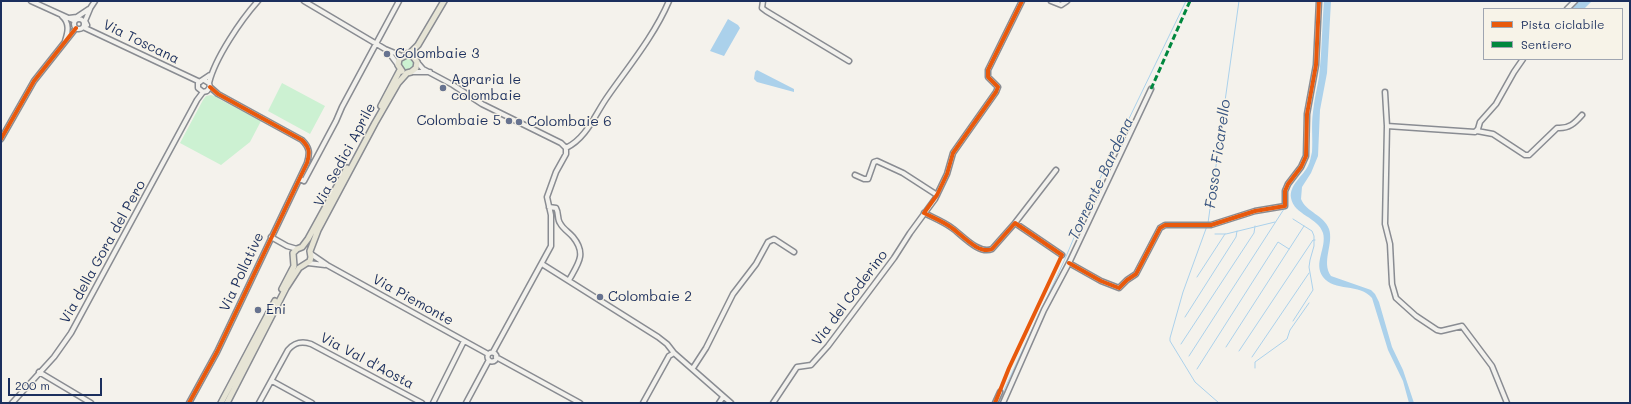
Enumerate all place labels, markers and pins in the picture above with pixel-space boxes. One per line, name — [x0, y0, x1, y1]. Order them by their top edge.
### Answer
place label: Colombaie 3 — [395, 46, 480, 62]
marker: Colombaie 3 — [382, 49, 392, 59]
place label: Agraria le colombaie — [451, 72, 521, 104]
marker: Agraria le colombaie — [438, 83, 448, 93]
place label: Colombaie 5 — [416, 113, 501, 129]
place label: Colombaie 6 — [527, 114, 612, 130]
marker: Colombaie 5 — [504, 116, 514, 126]
marker: Colombaie 6 — [514, 117, 524, 127]
place label: Colombaie 2 — [608, 289, 692, 305]
marker: Colombaie 2 — [595, 292, 605, 302]
place label: Eni — [266, 302, 286, 318]
marker: Eni — [253, 305, 263, 315]

